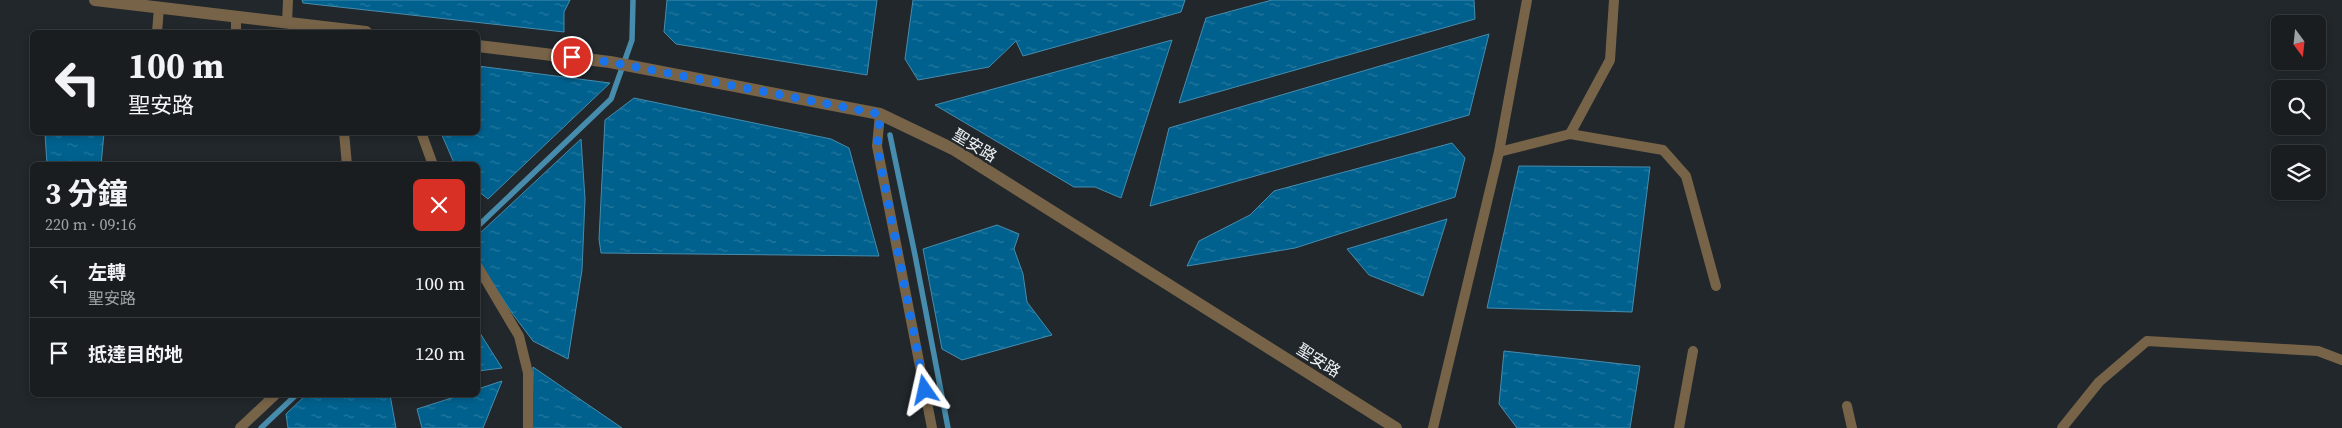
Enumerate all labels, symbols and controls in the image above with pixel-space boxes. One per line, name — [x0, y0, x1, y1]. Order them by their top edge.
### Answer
north arrow — [2271, 15, 2326, 70]
map controls — [2271, 15, 2326, 200]
pin — [551, 36, 593, 78]
text: 100 m — [128, 42, 224, 90]
icon: arrive — [558, 43, 586, 71]
icon: left — [45, 50, 110, 115]
button: search — [2271, 80, 2326, 135]
text: 聖安路 — [128, 90, 194, 120]
street label: 聖安路 — [949, 123, 1001, 167]
button: layers — [2271, 145, 2326, 200]
text: 3 分鐘 — [45, 173, 128, 214]
button: close — [413, 179, 465, 231]
text: 220 m · 09:16 — [45, 213, 136, 235]
text: 左轉 — [88, 259, 126, 285]
icon: left — [45, 269, 73, 297]
text: 100 m — [415, 270, 465, 296]
text: 聖安路 — [88, 287, 136, 309]
street label: 聖安路 — [1293, 338, 1345, 382]
icon: arrive — [45, 339, 73, 367]
text: 120 m — [415, 340, 465, 366]
text: 抵達目的地 — [88, 341, 183, 367]
position arrow — [898, 363, 950, 415]

